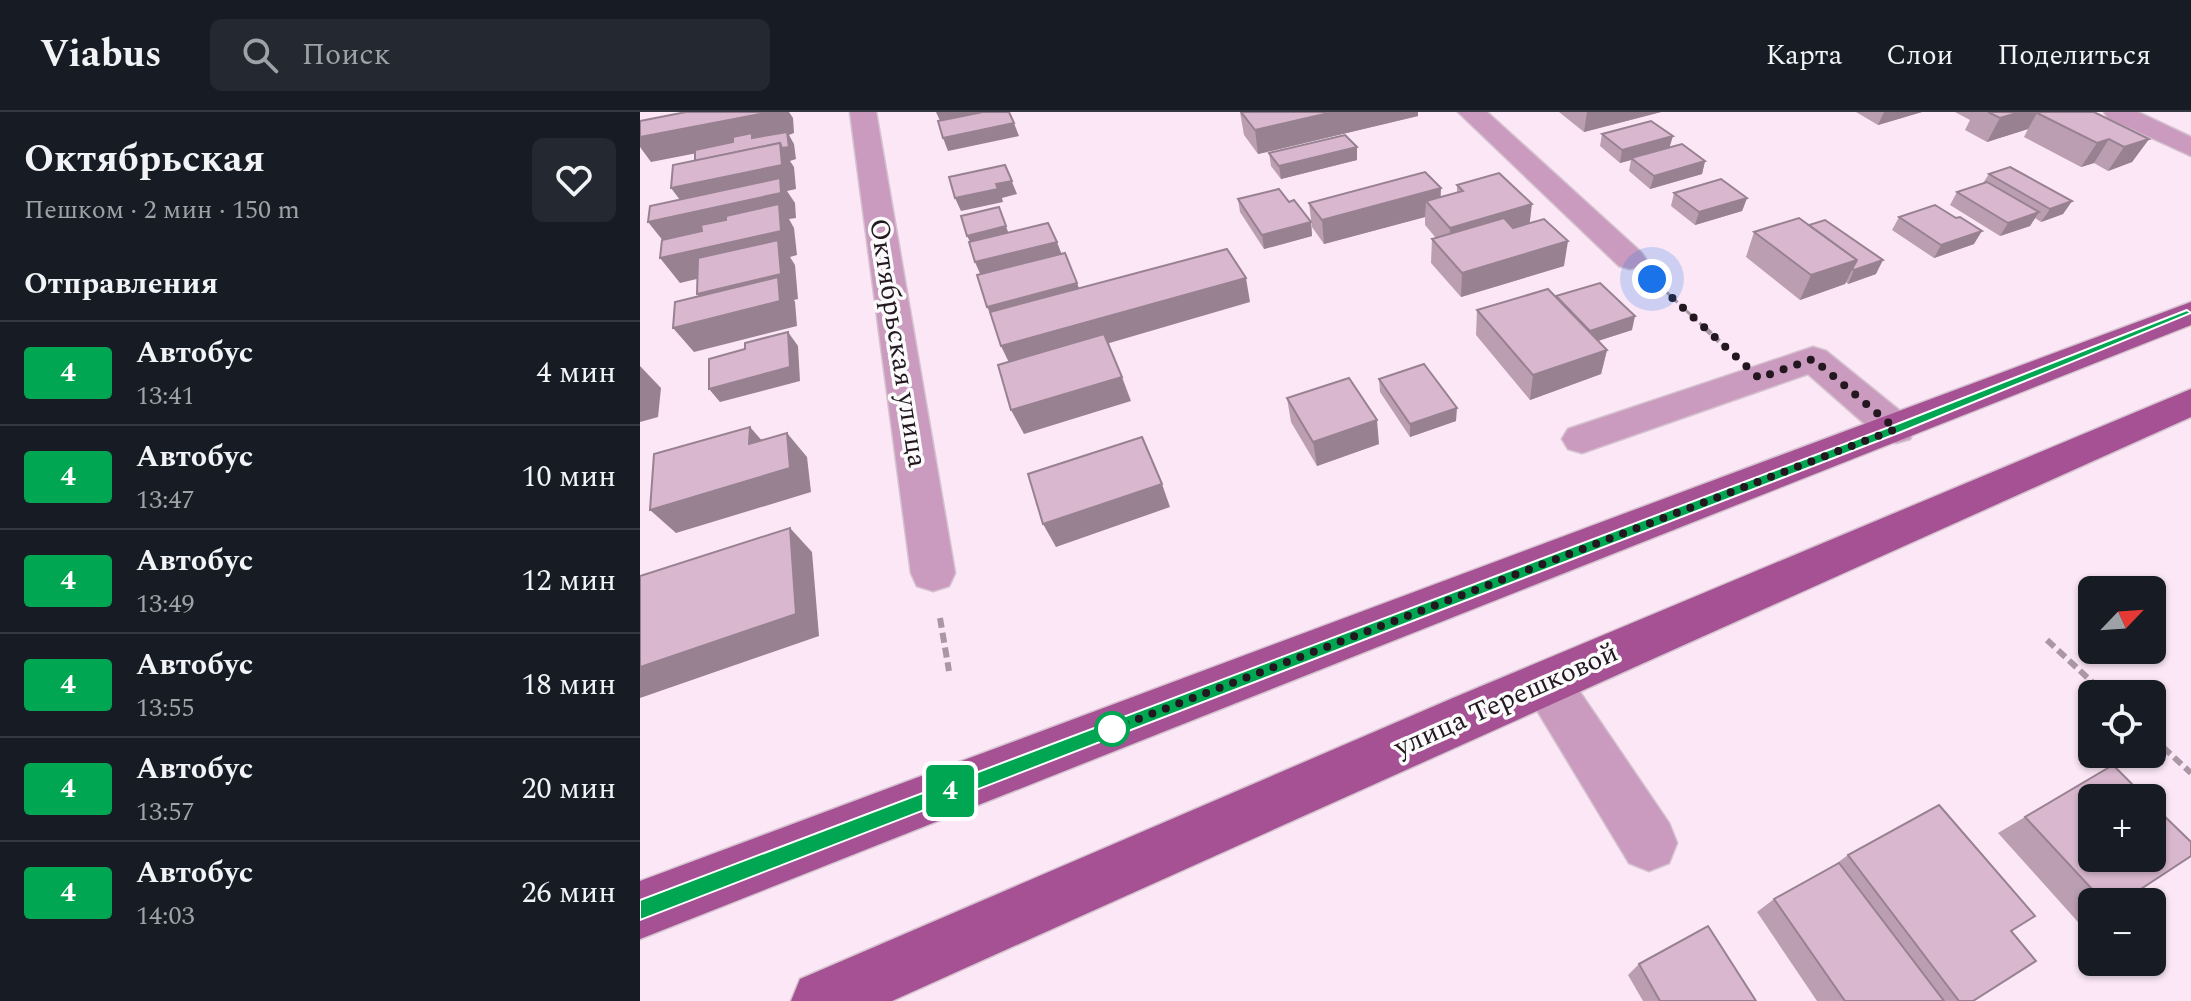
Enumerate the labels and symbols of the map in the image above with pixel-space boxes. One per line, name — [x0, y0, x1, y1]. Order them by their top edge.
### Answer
street label: Октябрьская улица — [857, 215, 939, 471]
your location — [1632, 259, 1672, 299]
north arrow — [2078, 576, 2166, 664]
street label: улица Терешковой — [1386, 631, 1625, 769]
unlabelled marker — [1095, 712, 1129, 746]
line badge: 4 — [924, 765, 976, 817]

